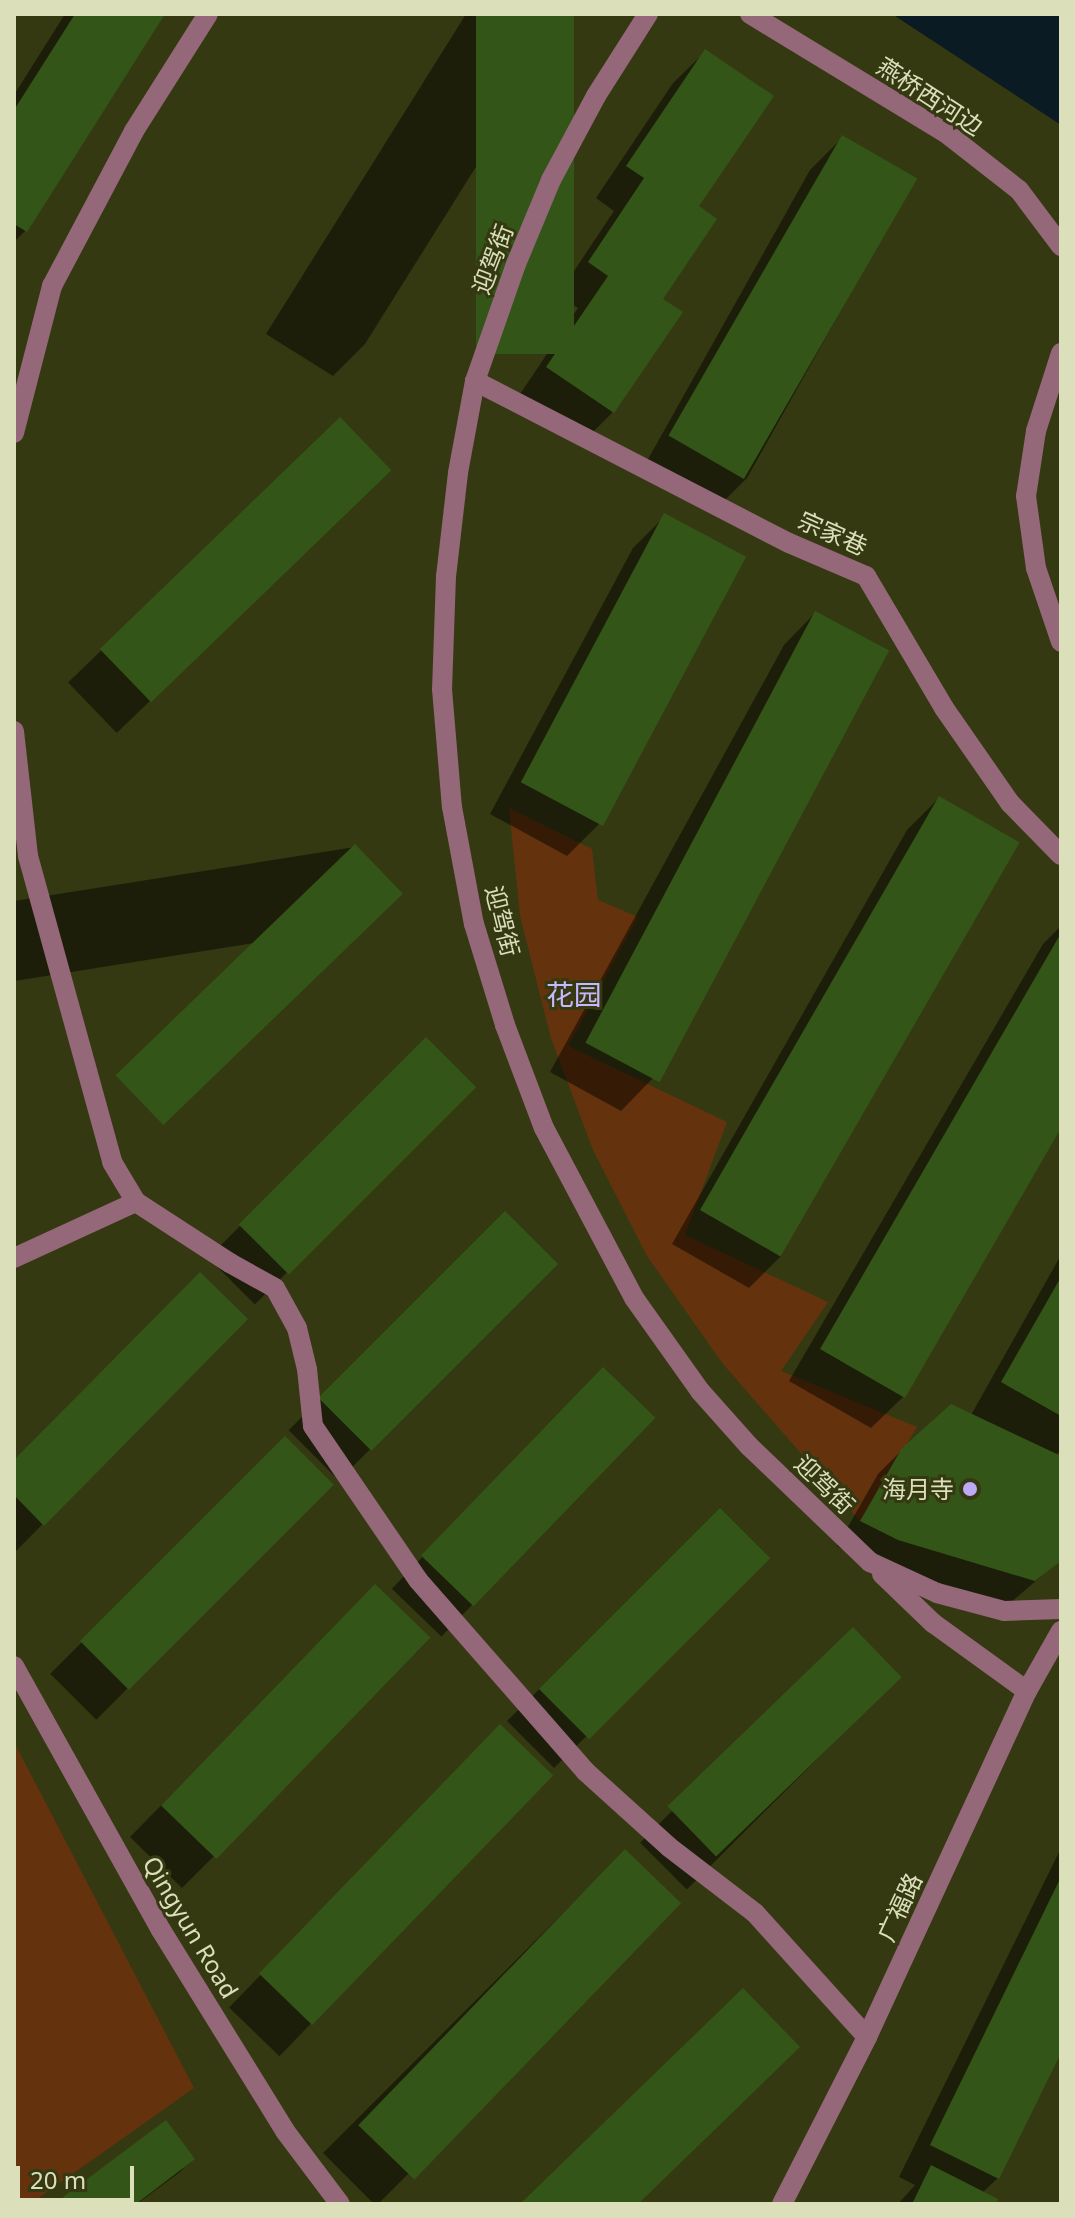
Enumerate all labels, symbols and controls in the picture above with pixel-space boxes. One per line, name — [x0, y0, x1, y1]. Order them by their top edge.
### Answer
street label: 燕桥西河边 — [872, 51, 988, 141]
street label: 迎驾街 — [466, 220, 518, 298]
street label: 宗家巷 — [794, 505, 872, 561]
street label: 迎驾街 — [480, 883, 526, 959]
district label: 花园 — [546, 977, 602, 1011]
street label: 迎驾街 — [789, 1449, 861, 1519]
place label: 海月寺 — [882, 1475, 954, 1503]
marker: 海月寺 — [961, 1480, 979, 1498]
street label: Qingyun Road — [137, 1851, 245, 2003]
street label: 广福路 — [871, 1868, 927, 1946]
scale bar — [20, 2150, 138, 2200]
text: 20 m — [30, 2163, 86, 2196]

